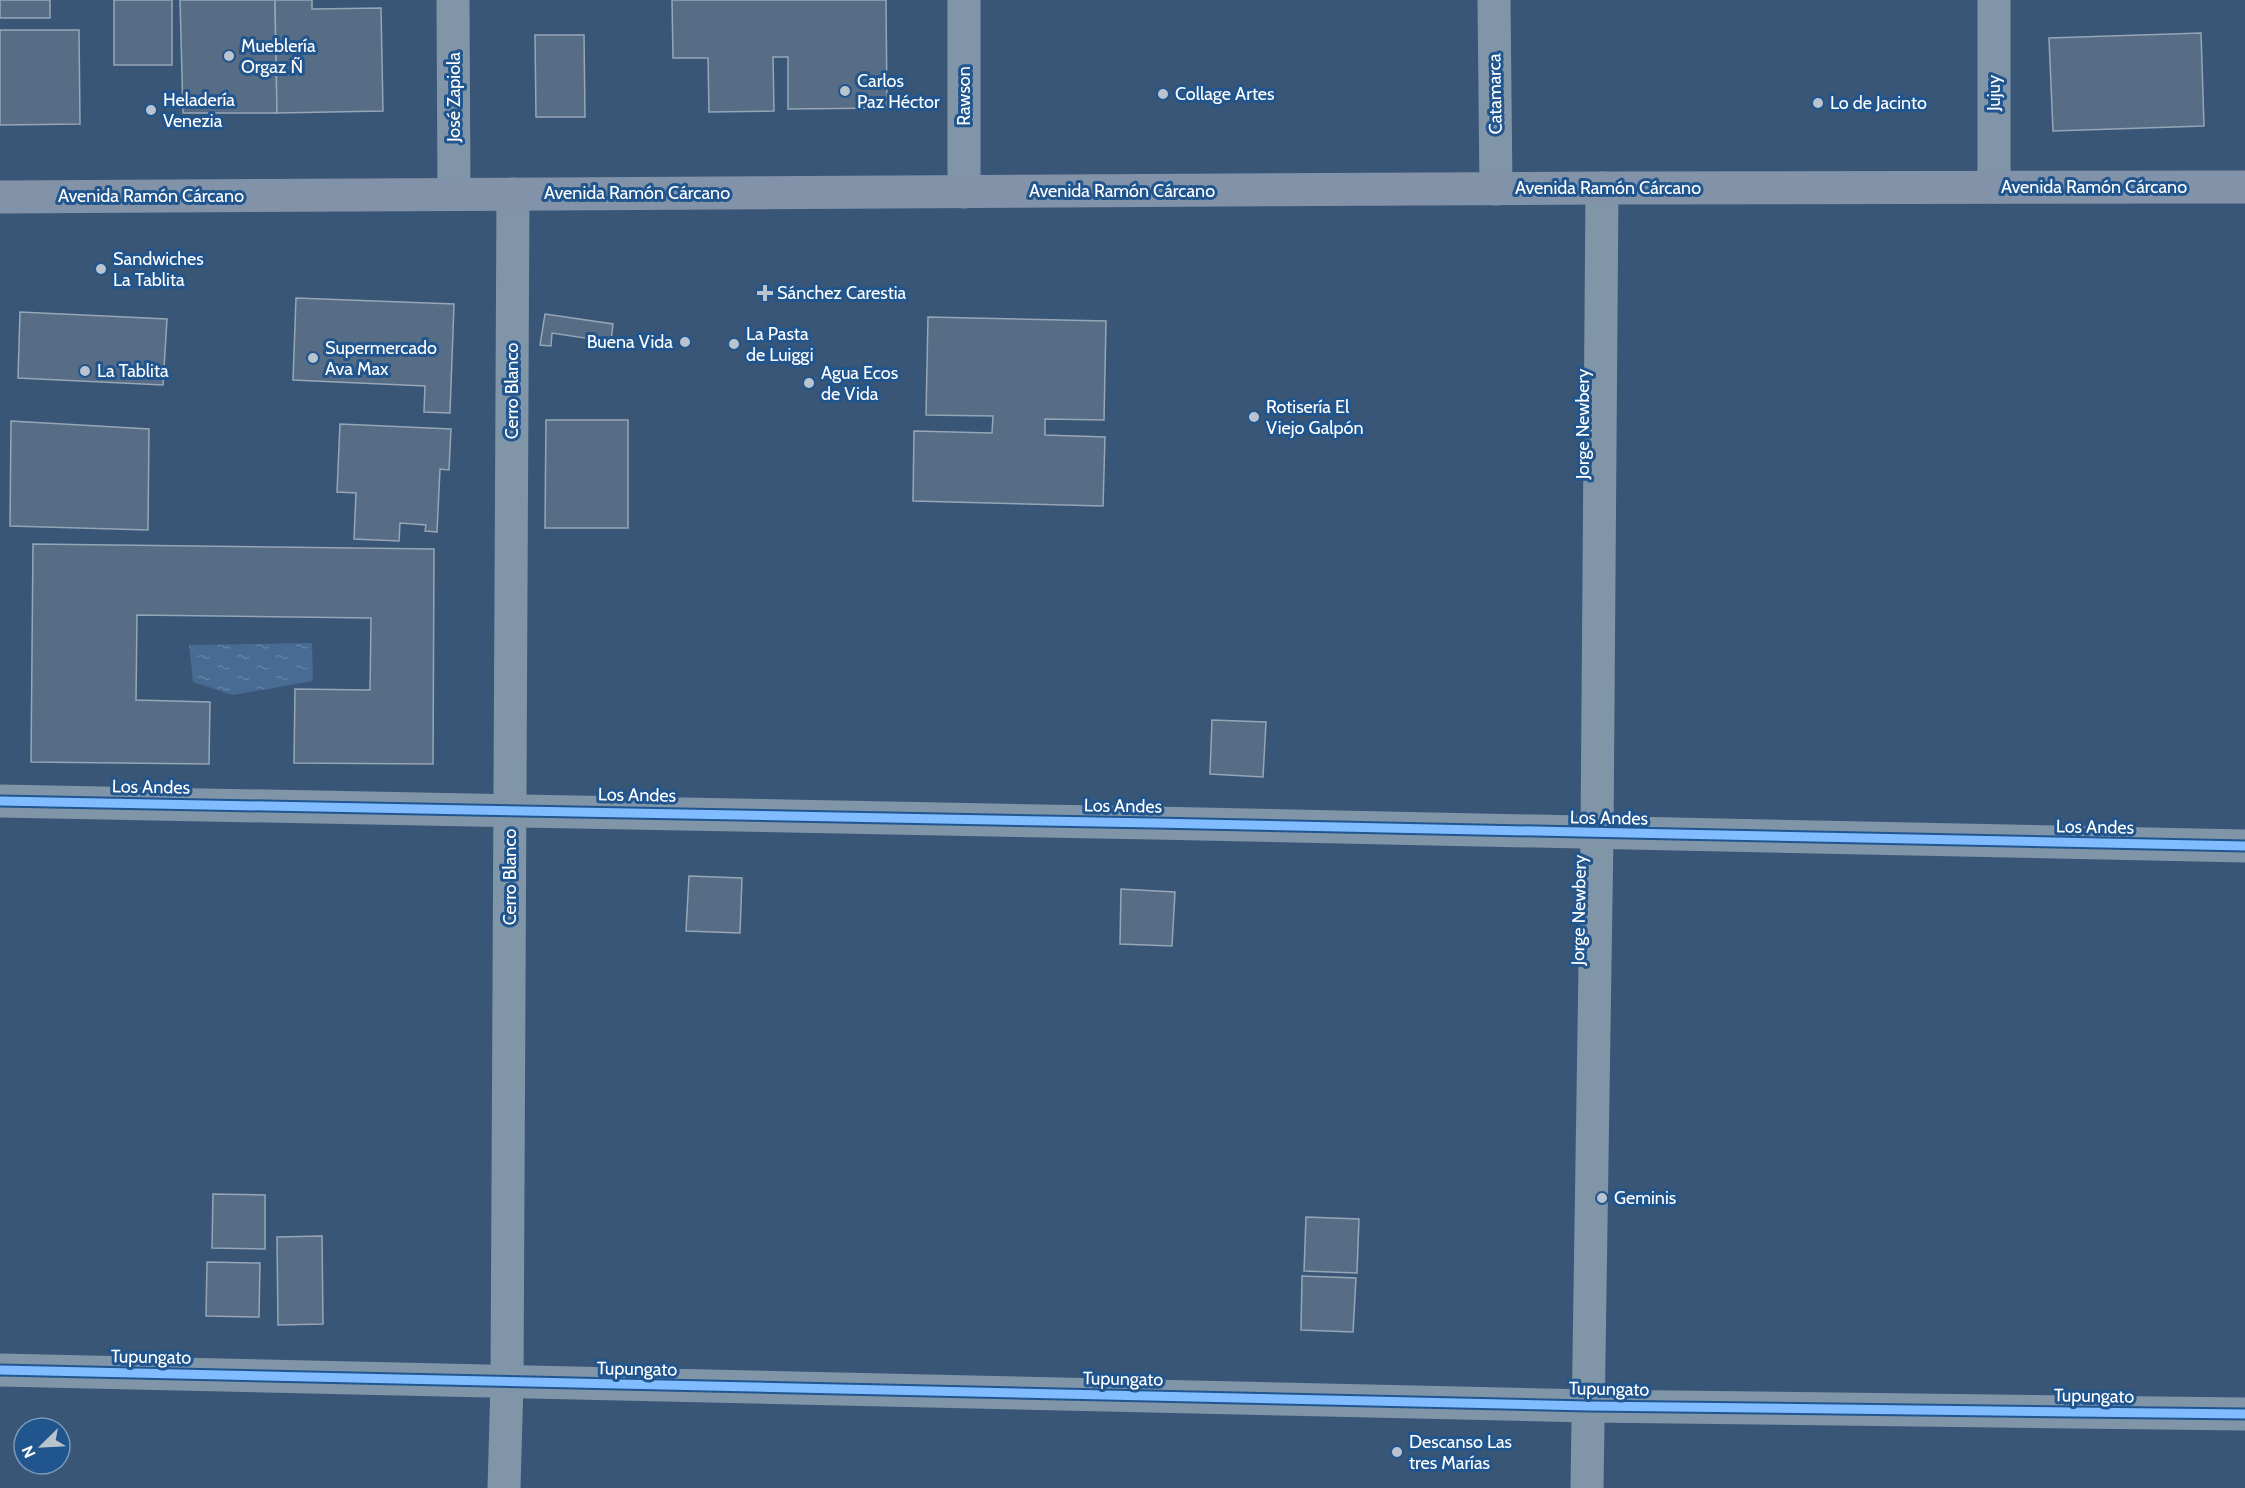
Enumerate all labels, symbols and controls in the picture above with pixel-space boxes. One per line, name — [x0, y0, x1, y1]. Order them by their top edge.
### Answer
place label: Mueblería Orgaz Ñ — [241, 35, 316, 78]
marker: Mueblería Orgaz Ñ — [222, 49, 236, 63]
street label: José Zapiola — [443, 52, 465, 143]
street label: Catamarca — [1483, 53, 1507, 135]
street label: Rawson — [953, 66, 975, 126]
place label: Carlos Paz Héctor — [857, 70, 940, 113]
street label: Jujuy — [1983, 75, 2005, 112]
place label: Collage Artes — [1175, 83, 1275, 105]
marker: Carlos Paz Héctor — [838, 84, 852, 98]
marker: Collage Artes — [1156, 87, 1170, 101]
place label: Heladería Venezia — [163, 89, 235, 132]
place label: Lo de Jacinto — [1830, 92, 1927, 114]
marker: Lo de Jacinto — [1811, 96, 1825, 110]
marker: Heladería Venezia — [144, 103, 158, 117]
street label: Avenida Ramón Cárcano — [2001, 176, 2187, 198]
street label: Avenida Ramón Cárcano — [1515, 177, 1701, 199]
street label: Avenida Ramón Cárcano — [1029, 180, 1215, 202]
street label: Avenida Ramón Cárcano — [544, 182, 730, 204]
street label: Avenida Ramón Cárcano — [58, 185, 244, 207]
place label: Sandwiches La Tablita — [113, 248, 204, 291]
marker: Sandwiches La Tablita — [94, 262, 108, 276]
place label: Sánchez Carestia — [777, 282, 907, 304]
marker: Sánchez Carestia — [758, 286, 772, 300]
place label: La Pasta de Luiggi — [746, 323, 813, 366]
place label: Buena Vida — [587, 331, 673, 353]
marker: Buena Vida — [678, 335, 692, 349]
place label: Supermercado Ava Max — [325, 337, 437, 380]
marker: La Pasta de Luiggi — [727, 337, 741, 351]
street label: Cerro Blanco — [501, 343, 523, 439]
marker: Supermercado Ava Max — [306, 351, 320, 365]
place label: La Tablita — [97, 360, 169, 382]
place label: Agua Ecos de Vida — [821, 362, 898, 405]
marker: La Tablita — [78, 364, 92, 378]
street label: Jorge Newbery — [1572, 369, 1594, 480]
marker: Agua Ecos de Vida — [802, 376, 816, 390]
place label: Rotisería El Viejo Galpón — [1266, 396, 1364, 439]
marker: Rotisería El Viejo Galpón — [1247, 410, 1261, 424]
street label: Los Andes — [112, 775, 190, 799]
street label: Los Andes — [598, 783, 676, 807]
street label: Los Andes — [1084, 794, 1162, 818]
street label: Los Andes — [1570, 806, 1648, 830]
street label: Los Andes — [2056, 815, 2134, 839]
street label: Cerro Blanco — [499, 829, 521, 925]
street label: Jorge Newbery — [1567, 854, 1591, 967]
place label: Geminis — [1614, 1187, 1676, 1209]
marker: Geminis — [1595, 1191, 1609, 1205]
street label: Tupungato — [111, 1345, 191, 1369]
street label: Tupungato — [597, 1357, 677, 1381]
street label: Tupungato — [1083, 1367, 1163, 1391]
street label: Tupungato — [1569, 1377, 1649, 1401]
street label: Tupungato — [2054, 1384, 2134, 1408]
north arrow — [12, 1416, 72, 1476]
place label: Descanso Las tres Marías — [1409, 1431, 1512, 1474]
text: N — [18, 1443, 40, 1461]
marker: Descanso Las tres Marías — [1390, 1445, 1404, 1459]

